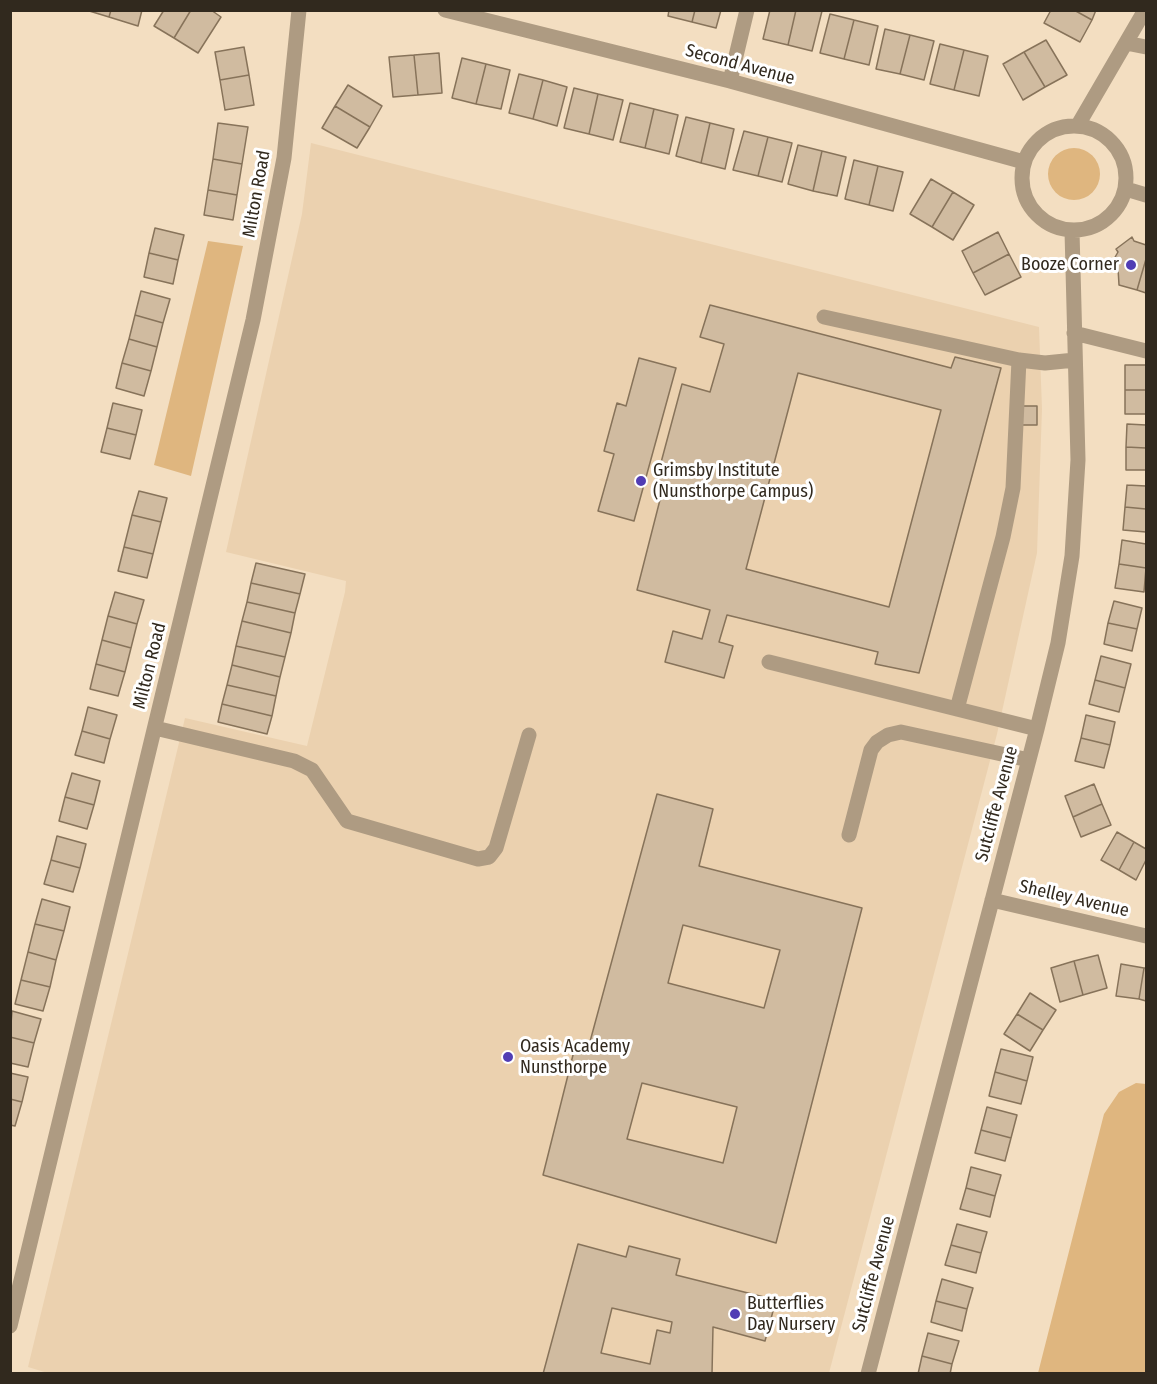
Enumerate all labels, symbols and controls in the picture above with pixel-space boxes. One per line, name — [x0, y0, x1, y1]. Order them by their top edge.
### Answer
street label: Second Avenue — [683, 40, 797, 90]
street label: Milton Road — [239, 149, 275, 239]
place label: Booze Corner — [1021, 254, 1119, 276]
marker: Booze Corner — [1124, 258, 1138, 272]
place label: Grimsby Institute (Nunsthorpe Campus) — [653, 460, 813, 502]
marker: Grimsby Institute (Nunsthorpe Campus) — [634, 474, 648, 488]
street label: Milton Road — [129, 621, 171, 711]
street label: Sutcliffe Avenue — [971, 744, 1023, 864]
street label: Shelley Avenue — [1017, 876, 1131, 922]
place label: Oasis Academy Nunsthorpe — [520, 1036, 630, 1078]
marker: Oasis Academy Nunsthorpe — [501, 1050, 515, 1064]
street label: Sutcliffe Avenue — [848, 1214, 900, 1334]
place label: Butterflies Day Nursery — [747, 1293, 835, 1336]
marker: Butterflies Day Nursery — [728, 1307, 742, 1321]

